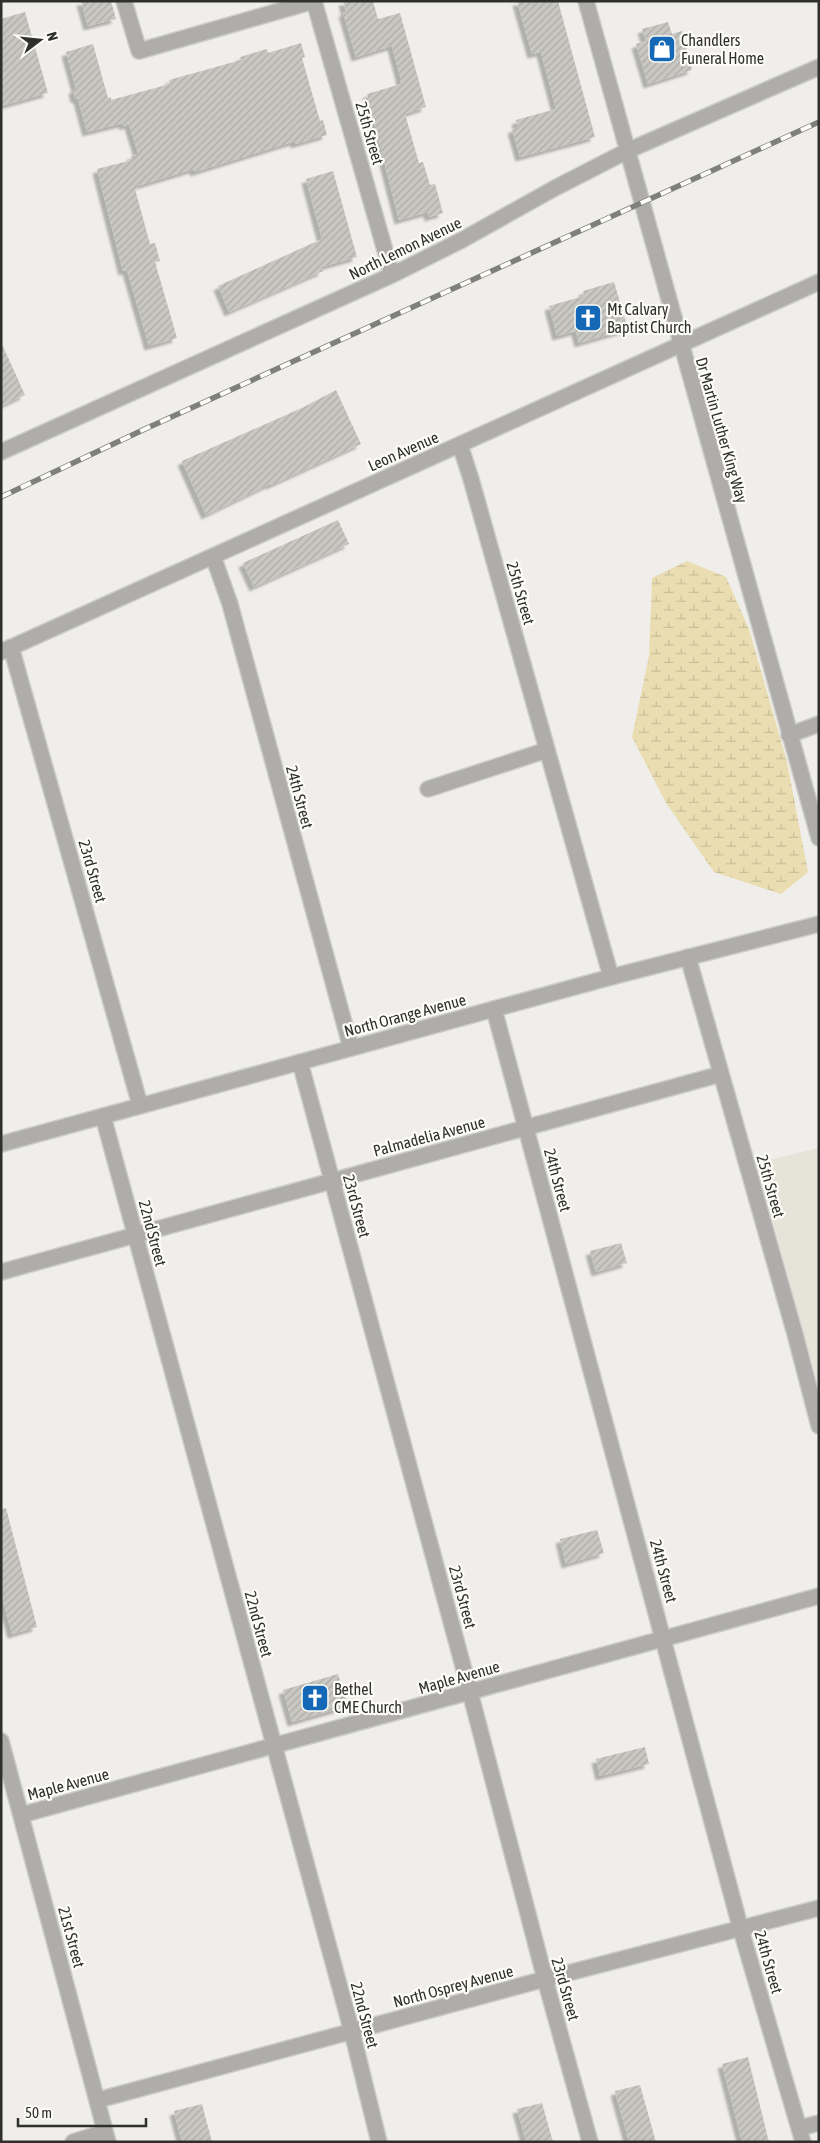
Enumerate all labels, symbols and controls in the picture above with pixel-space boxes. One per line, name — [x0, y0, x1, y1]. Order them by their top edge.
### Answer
north arrow — [15, 15, 65, 65]
text: N — [44, 30, 61, 43]
place label: Chandlers Funeral Home — [681, 31, 764, 67]
shop icon: Chandlers Funeral Home — [647, 34, 677, 64]
street label: 25th Street — [352, 99, 388, 167]
street label: North Lemon Avenue — [346, 213, 464, 283]
place label: Mt Calvary Baptist Church — [607, 300, 691, 337]
church icon: Mt Calvary Baptist Church — [573, 303, 603, 333]
street label: Dr Martin Luther King Way — [692, 355, 752, 506]
street label: Leon Avenue — [365, 427, 441, 475]
street label: 25th Street — [503, 559, 539, 627]
street label: 24th Street — [283, 763, 317, 831]
street label: 23rd Street — [75, 837, 111, 905]
street label: North Orange Avenue — [342, 990, 468, 1041]
street label: Palmadelia Avenue — [371, 1112, 487, 1160]
street label: 24th Street — [541, 1146, 575, 1214]
street label: 25th Street — [753, 1152, 789, 1220]
street label: 23rd Street — [340, 1172, 374, 1240]
street label: 22nd Street — [136, 1198, 171, 1268]
street label: 24th Street — [647, 1537, 681, 1605]
street label: 23rd Street — [446, 1563, 480, 1631]
street label: 22nd Street — [242, 1589, 277, 1659]
street label: Maple Avenue — [416, 1657, 502, 1698]
place label: Bethel CME Church — [334, 1680, 402, 1716]
church icon: Bethel CME Church — [300, 1683, 330, 1713]
street label: Maple Avenue — [25, 1764, 111, 1804]
street label: 21st Street — [55, 1904, 89, 1970]
street label: 24th Street — [751, 1928, 787, 1996]
street label: 23rd Street — [548, 1955, 584, 2023]
street label: North Osprey Avenue — [391, 1961, 515, 2012]
street label: 22nd Street — [348, 1980, 383, 2050]
scale bar — [18, 2096, 145, 2128]
text: 50 m — [25, 2104, 52, 2121]

